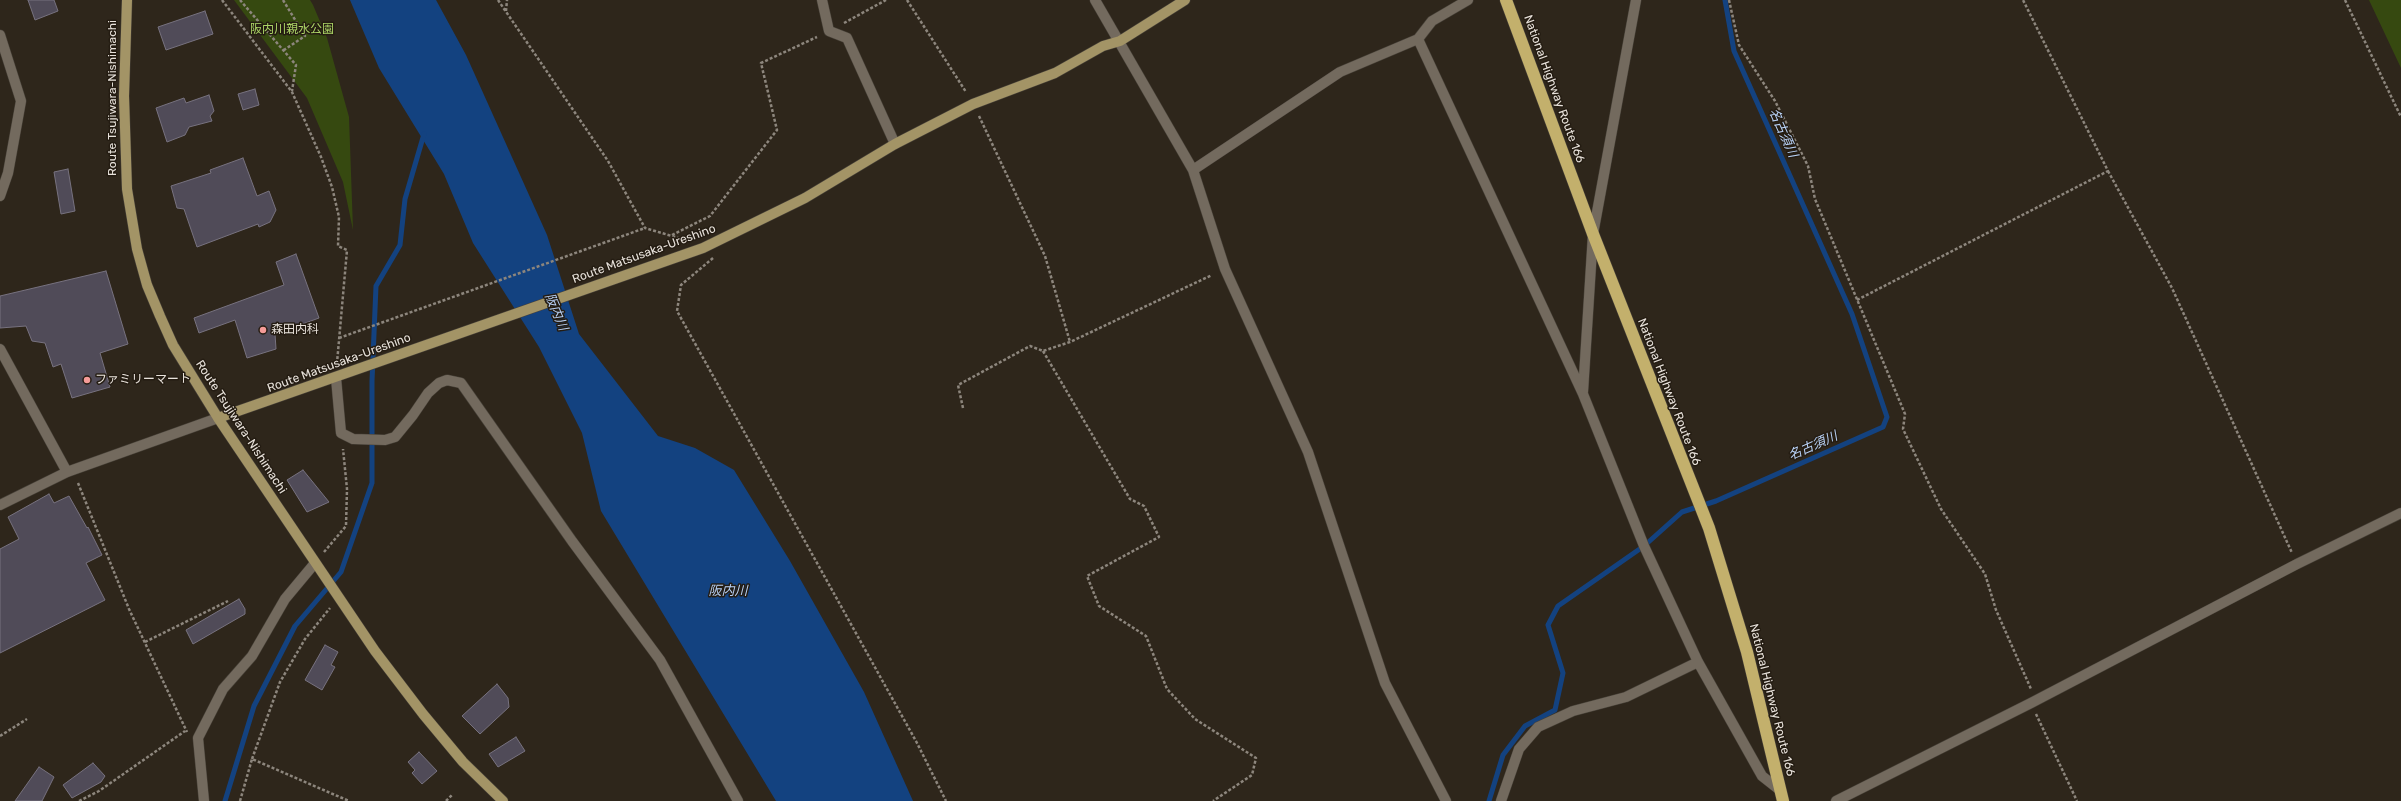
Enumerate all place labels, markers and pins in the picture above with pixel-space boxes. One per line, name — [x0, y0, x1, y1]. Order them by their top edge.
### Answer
place label: 森田内科 — [271, 323, 319, 337]
marker: 森田内科 — [258, 325, 268, 335]
place label: ファミリーマート — [95, 373, 191, 387]
marker: ファミリーマート — [82, 375, 92, 385]

